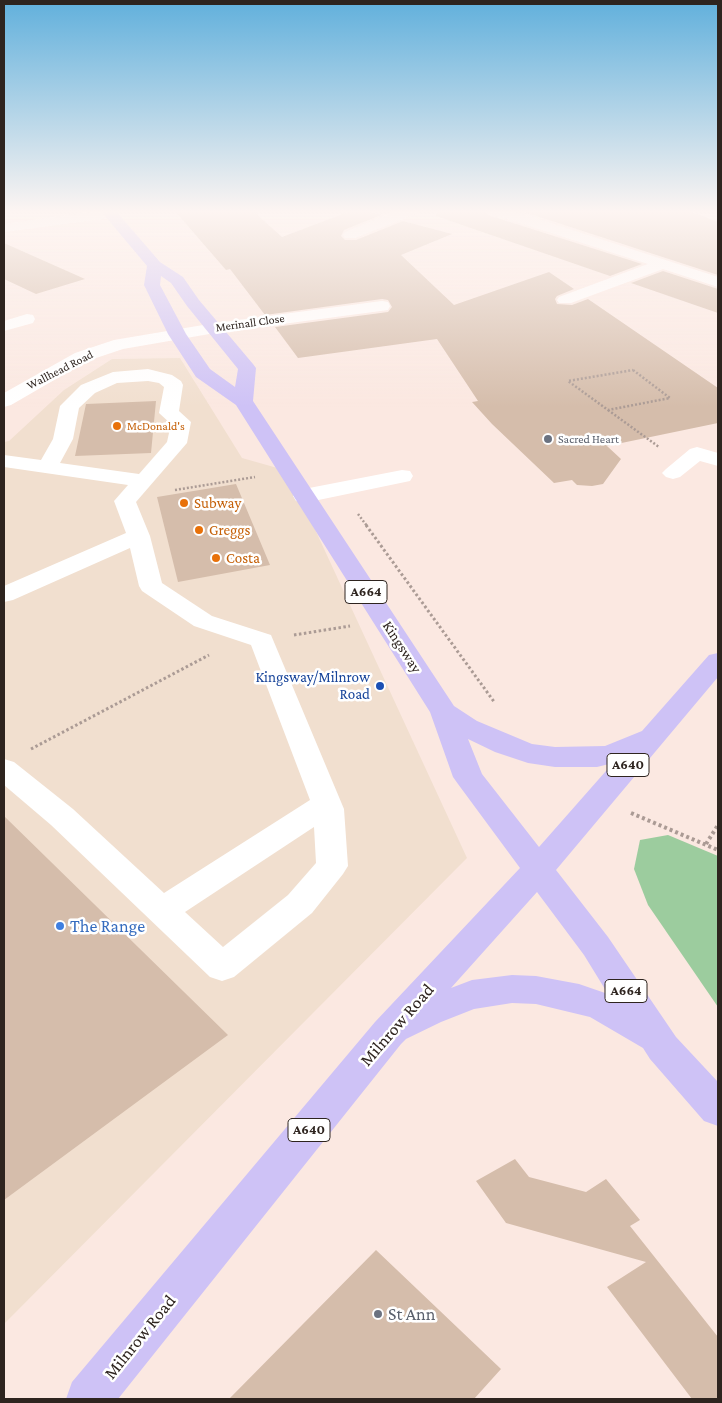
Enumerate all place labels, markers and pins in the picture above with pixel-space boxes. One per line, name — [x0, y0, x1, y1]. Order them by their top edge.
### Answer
place label: McDonald's — [127, 419, 185, 433]
marker: McDonald's — [111, 420, 123, 432]
place label: Sacred Heart — [558, 432, 619, 446]
marker: Sacred Heart — [542, 433, 554, 445]
place label: Subway — [194, 494, 241, 512]
marker: Subway — [178, 497, 190, 509]
place label: Greggs — [209, 521, 250, 539]
marker: Greggs — [193, 524, 205, 536]
place label: Costa — [226, 549, 260, 567]
marker: Costa — [210, 552, 222, 564]
place label: Kingsway/Milnrow Road — [255, 668, 370, 703]
marker: Kingsway/Milnrow Road — [374, 680, 386, 692]
place label: The Range — [70, 915, 145, 937]
marker: The Range — [54, 920, 66, 932]
place label: St Ann — [388, 1303, 435, 1325]
marker: St Ann — [372, 1308, 384, 1320]

